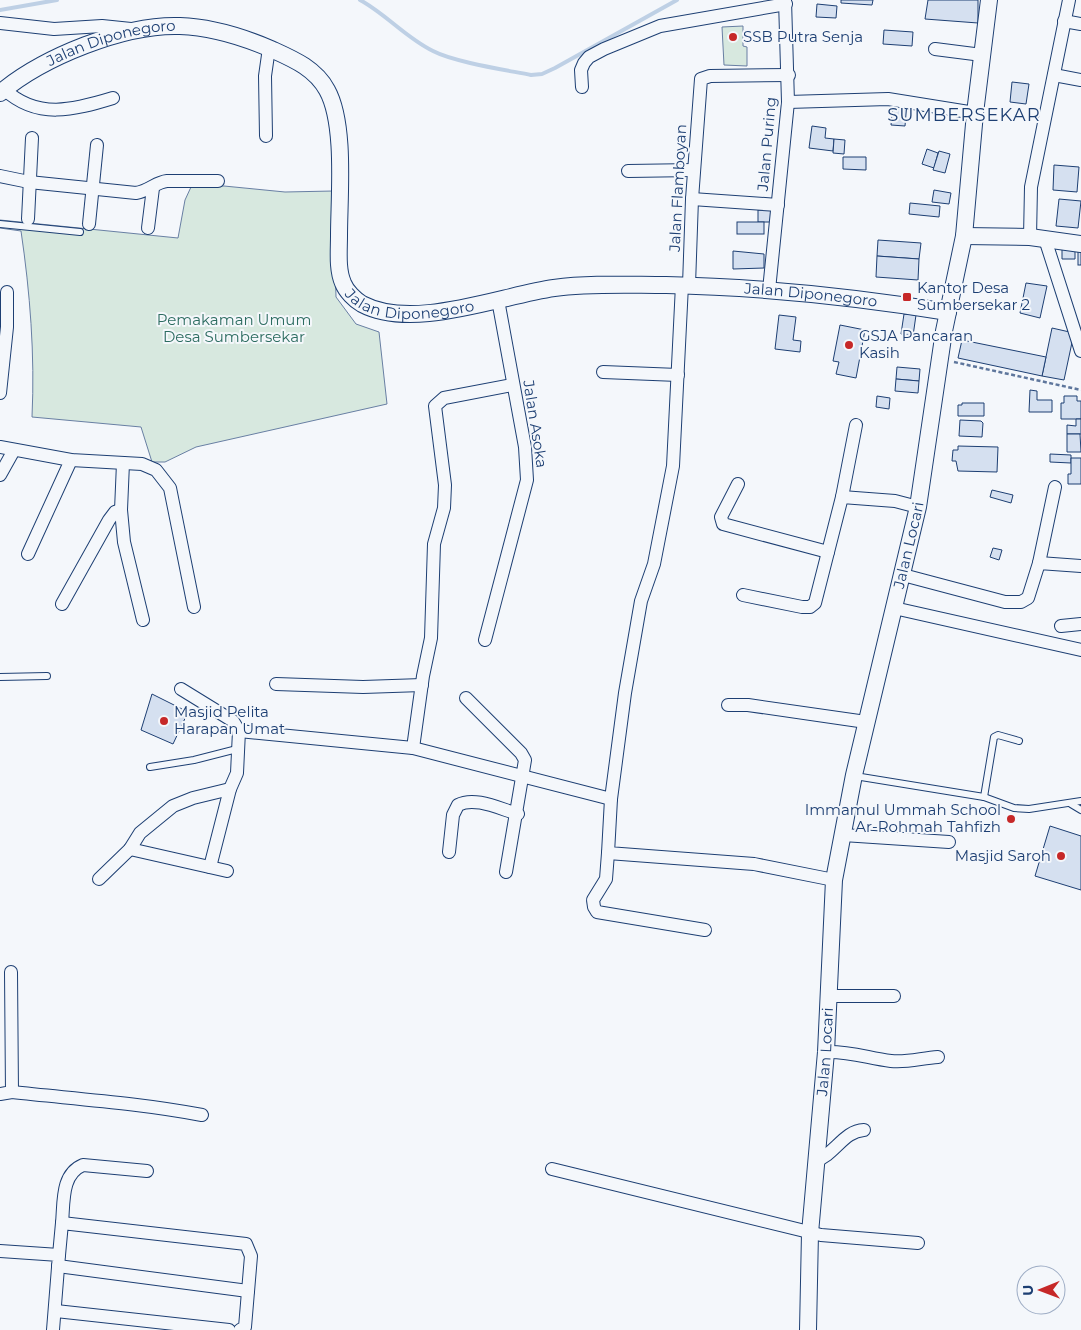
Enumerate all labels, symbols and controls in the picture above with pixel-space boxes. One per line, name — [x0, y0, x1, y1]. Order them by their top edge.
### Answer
street label: Jalan Diponegoro — [42, 16, 176, 70]
place label: SSB Putra Senja — [743, 27, 863, 46]
marker: SSB Putra Senja — [727, 31, 739, 43]
street label: Jalan Puring — [753, 96, 780, 193]
district label: SUMBERSEKAR — [887, 104, 1041, 126]
street label: Jalan Flamboyan — [665, 124, 690, 253]
street label: Jalan Diponegoro — [743, 278, 878, 311]
place label: Kantor Desa Sumbersekar 2 — [917, 278, 1030, 314]
street label: Jalan Diponegoro — [340, 284, 476, 323]
marker: Kantor Desa Sumbersekar 2 — [901, 291, 913, 303]
park label: Pemakaman Umum Desa Sumbersekar — [157, 310, 311, 346]
place label: GSJA Pancaran Kasih — [859, 326, 973, 362]
marker: GSJA Pancaran Kasih — [843, 339, 855, 351]
street label: Jalan Asoka — [519, 378, 552, 469]
street label: Jalan Locari — [889, 501, 928, 591]
place label: Masjid Pelita Harapan Umat — [174, 702, 285, 738]
marker: Masjid Pelita Harapan Umat — [158, 715, 170, 727]
place label: Immamul Ummah School Ar-Rohmah Tahfizh — [805, 800, 1001, 836]
marker: Immamul Ummah School Ar-Rohmah Tahfizh — [1005, 813, 1017, 825]
place label: Masjid Saroh — [955, 846, 1051, 865]
marker: Masjid Saroh — [1055, 850, 1067, 862]
street label: Jalan Locari — [812, 1007, 837, 1098]
north arrow — [1016, 1265, 1066, 1315]
text: U — [1019, 1285, 1037, 1296]

